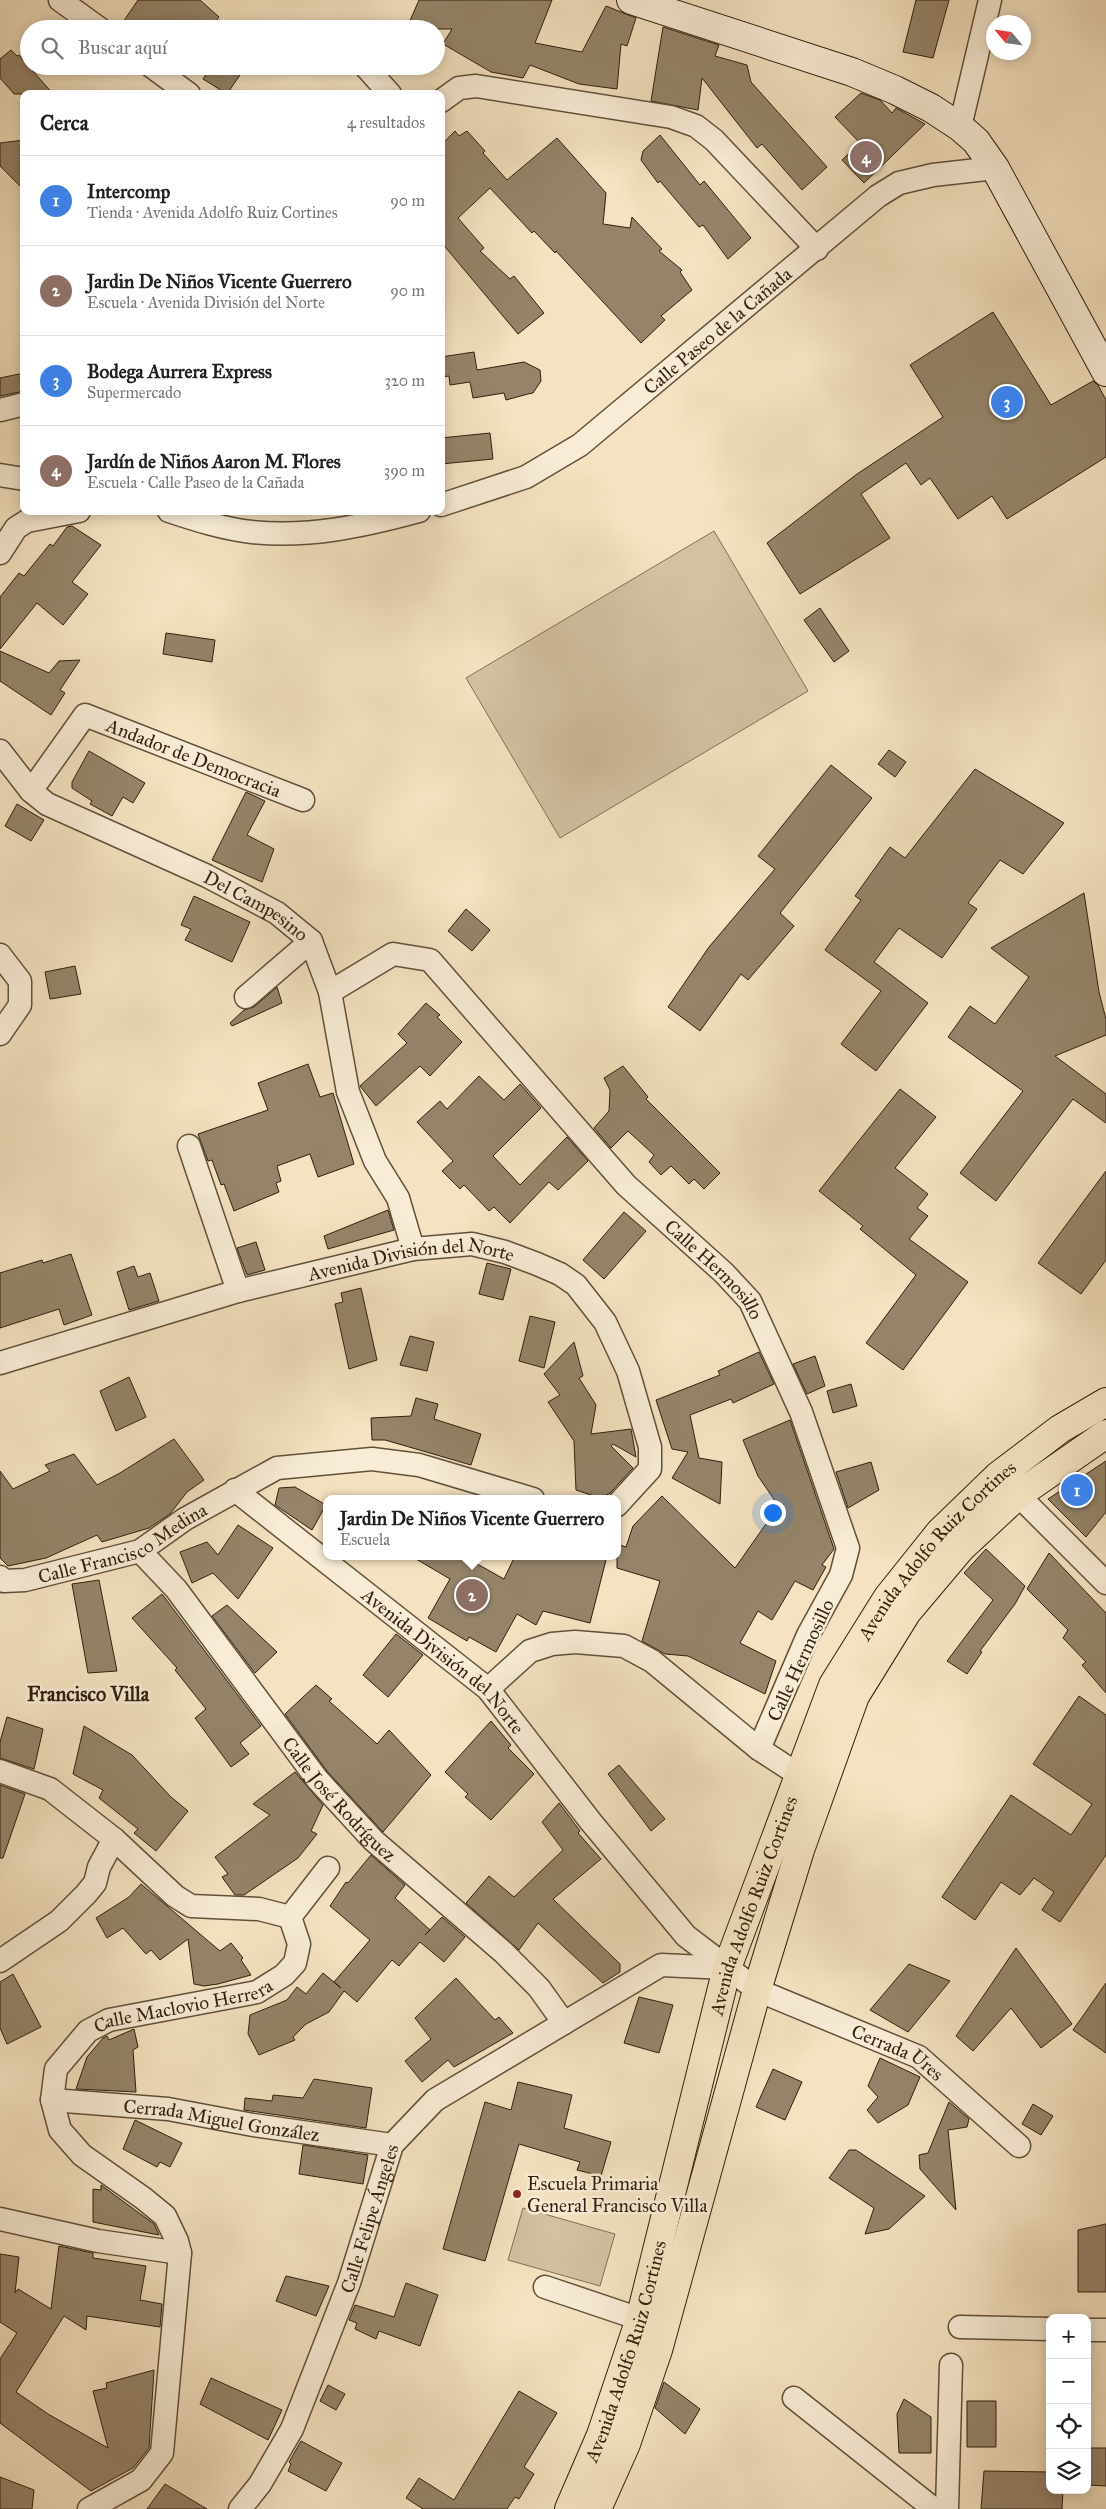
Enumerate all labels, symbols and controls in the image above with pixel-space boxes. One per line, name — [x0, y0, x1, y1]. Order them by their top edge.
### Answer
north arrow — [986, 15, 1031, 60]
search box — [20, 20, 445, 75]
icon: search — [38, 34, 66, 62]
text: Buscar aquí — [78, 36, 167, 59]
text: Cerca — [40, 110, 89, 136]
text: 4 resultados — [347, 113, 425, 132]
pin: 4 — [850, 138, 882, 176]
text: Intercomp — [87, 180, 170, 203]
text: 1 — [53, 191, 59, 210]
text: 90 m — [390, 191, 425, 210]
text: Tienda · Avenida Adolfo Ruiz Cortines — [87, 203, 338, 222]
street label: Calle Paseo de la Cañada — [639, 262, 797, 399]
text: Jardin De Niños Vicente Guerrero — [87, 270, 352, 293]
text: 2 — [52, 281, 60, 300]
text: 90 m — [390, 281, 425, 300]
text: Escuela · Avenida División del Norte — [87, 293, 325, 312]
text: Bodega Aurrera Express — [87, 360, 272, 383]
text: 3 — [53, 371, 59, 390]
text: 320 m — [385, 371, 425, 390]
text: Supermercado — [87, 383, 181, 402]
pin: 3 — [991, 383, 1023, 421]
text: Jardín de Niños Aaron M. Flores — [87, 450, 341, 473]
text: 4 — [52, 461, 60, 480]
text: 390 m — [384, 461, 425, 480]
text: Escuela · Calle Paseo de la Cañada — [87, 473, 304, 492]
street label: Andador de Democracia — [102, 713, 285, 803]
street label: Del Campesino — [200, 865, 313, 946]
street label: Calle Hermosillo — [660, 1215, 768, 1323]
street label: Avenida División del Norte — [305, 1232, 518, 1286]
street label: Avenida Adolfo Ruiz Cortines — [853, 1456, 1021, 1645]
pin: 1 — [1061, 1471, 1093, 1509]
popup — [323, 1495, 621, 1560]
street label: Calle Francisco Medina — [36, 1498, 212, 1588]
your location — [760, 1500, 786, 1526]
text: Jardin De Niños Vicente Guerrero — [340, 1507, 604, 1530]
text: Escuela — [340, 1530, 390, 1549]
pin: 2 — [456, 1576, 488, 1614]
street label: Avenida División del Norte — [356, 1583, 529, 1739]
street label: Calle Hermosillo — [762, 1595, 839, 1725]
district label: Francisco Villa — [27, 1682, 150, 1706]
street label: Calle José Rodríguez — [278, 1732, 401, 1867]
street label: Avenida Adolfo Ruiz Cortines — [704, 1793, 802, 2019]
street label: Calle Maclovio Herrera — [90, 1974, 278, 2038]
street label: Cerrada Ures — [848, 2019, 948, 2086]
street label: Cerrada Miguel González — [123, 2095, 322, 2147]
street label: Calle Felipe Ángeles — [335, 2141, 404, 2297]
place label: Escuela Primaria General Francisco Villa — [527, 2172, 708, 2217]
marker: Escuela Primaria General Francisco Villa — [511, 2188, 523, 2200]
street label: Avenida Adolfo Ruiz Cortines — [579, 2238, 671, 2467]
map controls — [1046, 2314, 1091, 2494]
button: + — [1046, 2314, 1091, 2359]
button: − — [1046, 2359, 1091, 2404]
button: locate — [1046, 2404, 1091, 2449]
button: layers — [1046, 2449, 1091, 2494]

